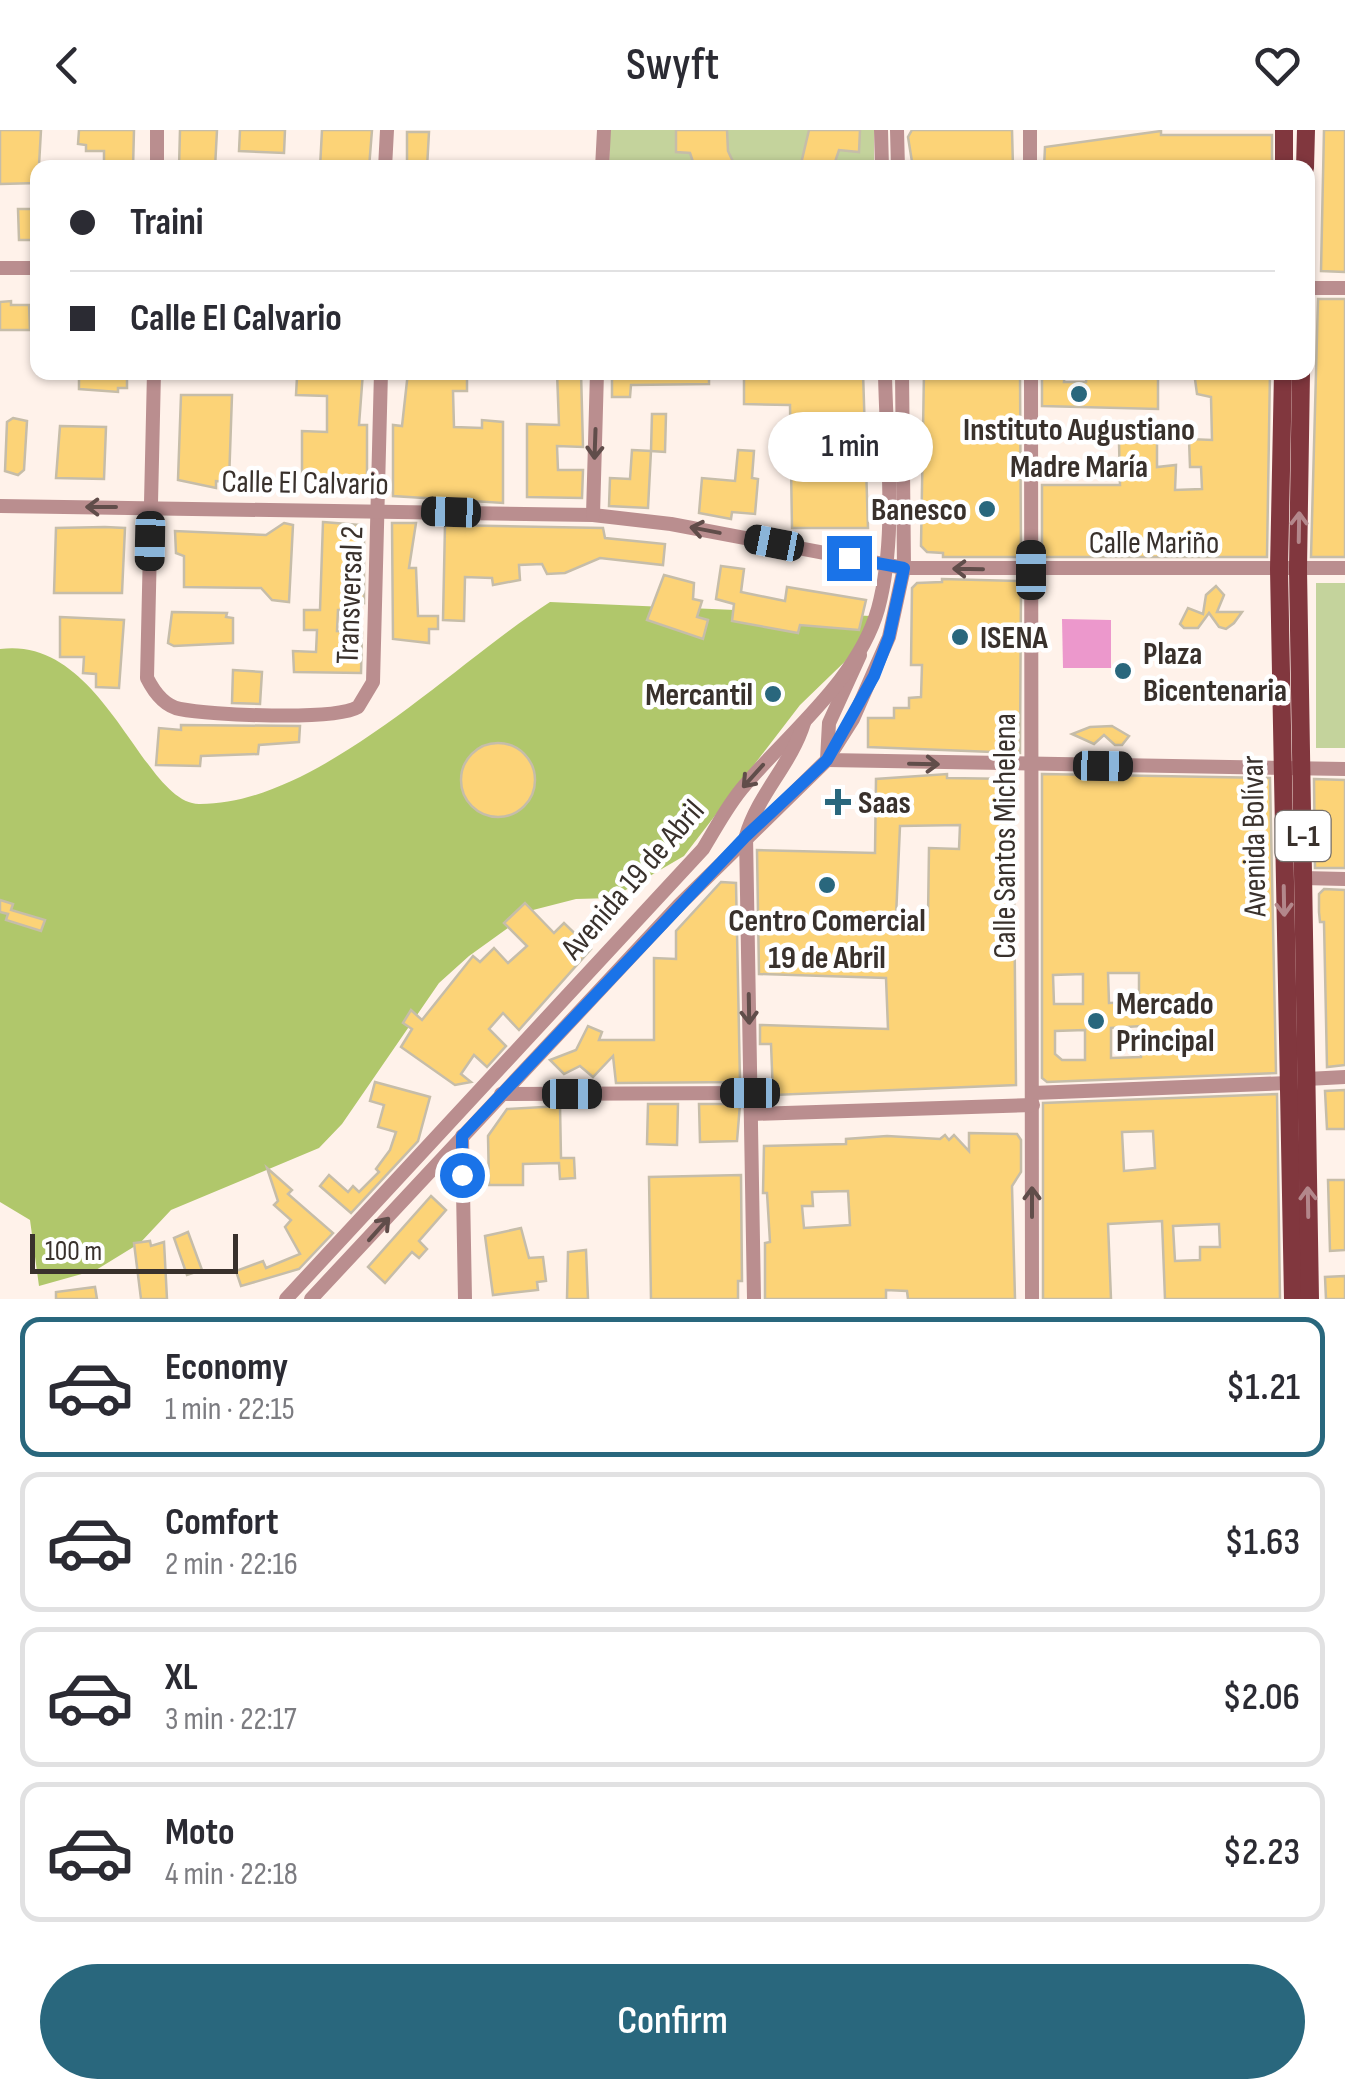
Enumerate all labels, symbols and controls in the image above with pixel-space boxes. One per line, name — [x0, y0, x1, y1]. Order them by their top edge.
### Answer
icon: back — [40, 38, 95, 93]
text: Swyft — [626, 38, 719, 93]
icon: heart — [1250, 38, 1305, 93]
text: Traini — [130, 200, 204, 245]
text: Calle El Calvario — [130, 296, 342, 341]
marker: Instituto Augustiano Madre María — [1068, 383, 1090, 405]
place label: Instituto Augustiano Madre María — [963, 411, 1195, 487]
callout: 1 min — [766, 413, 932, 483]
one-way arrow — [586, 427, 605, 459]
text: 1 min — [821, 427, 880, 466]
street label: Calle El Calvario — [221, 463, 389, 504]
place label: Banesco — [871, 491, 967, 530]
car — [420, 496, 482, 528]
one-way arrow — [86, 497, 118, 516]
marker: Banesco — [976, 498, 998, 520]
car — [134, 511, 166, 571]
one-way arrow — [1290, 511, 1308, 544]
one-way arrow — [690, 520, 722, 539]
car — [742, 523, 806, 563]
street label: Calle Mariño — [1089, 524, 1219, 563]
street label: Transversal 2 — [329, 525, 372, 665]
route end — [827, 536, 872, 581]
car — [1016, 540, 1046, 600]
one-way arrow — [952, 560, 984, 579]
place label: ISENA — [980, 619, 1049, 658]
marker: ISENA — [949, 626, 971, 648]
place label: Plaza Bicentenaria — [1143, 635, 1287, 711]
marker: Plaza Bicentenaria — [1112, 660, 1134, 682]
place label: Mercantil — [645, 676, 753, 715]
marker: Mercantil — [762, 683, 784, 705]
street label: Calle Santos Michelena — [986, 713, 1025, 959]
car — [1073, 750, 1133, 782]
one-way arrow — [908, 754, 940, 773]
street label: Avenida Bolívar — [1234, 755, 1275, 918]
one-way arrow — [742, 763, 765, 788]
place label: Saas — [858, 784, 911, 823]
marker: Saas — [827, 791, 849, 813]
street label: Avenida 19 de Abril — [552, 792, 713, 969]
road number: L-1 — [1276, 811, 1330, 861]
marker: Centro Comercial 19 de Abril — [816, 874, 838, 896]
one-way arrow — [1275, 884, 1294, 916]
place label: Centro Comercial 19 de Abril — [728, 902, 926, 978]
place label: Mercado Principal — [1116, 985, 1214, 1061]
one-way arrow — [739, 993, 758, 1025]
marker: Mercado Principal — [1085, 1010, 1107, 1032]
car — [720, 1078, 780, 1108]
car — [542, 1079, 602, 1109]
route start — [440, 1153, 485, 1198]
one-way arrow — [1022, 1186, 1042, 1218]
one-way arrow — [1299, 1186, 1318, 1218]
one-way arrow — [367, 1217, 390, 1242]
scale bar — [30, 1229, 238, 1274]
text: 100 m — [45, 1235, 102, 1268]
icon: car — [45, 1342, 135, 1432]
text: Economy — [165, 1345, 288, 1390]
text: $1.21 — [1226, 1365, 1300, 1410]
text: 1 min · 22:15 — [165, 1390, 295, 1429]
icon: car — [45, 1497, 135, 1587]
text: Comfort — [165, 1500, 279, 1545]
text: $1.63 — [1224, 1520, 1300, 1565]
text: 2 min · 22:16 — [165, 1545, 298, 1584]
icon: car — [45, 1652, 135, 1742]
text: XL — [165, 1655, 198, 1700]
text: $2.06 — [1223, 1675, 1300, 1720]
text: 3 min · 22:17 — [165, 1700, 297, 1739]
icon: car — [45, 1807, 135, 1897]
text: Moto — [165, 1810, 235, 1855]
text: $2.23 — [1223, 1830, 1300, 1875]
text: 4 min · 22:18 — [165, 1855, 298, 1894]
button: Confirm — [40, 1964, 1305, 2079]

